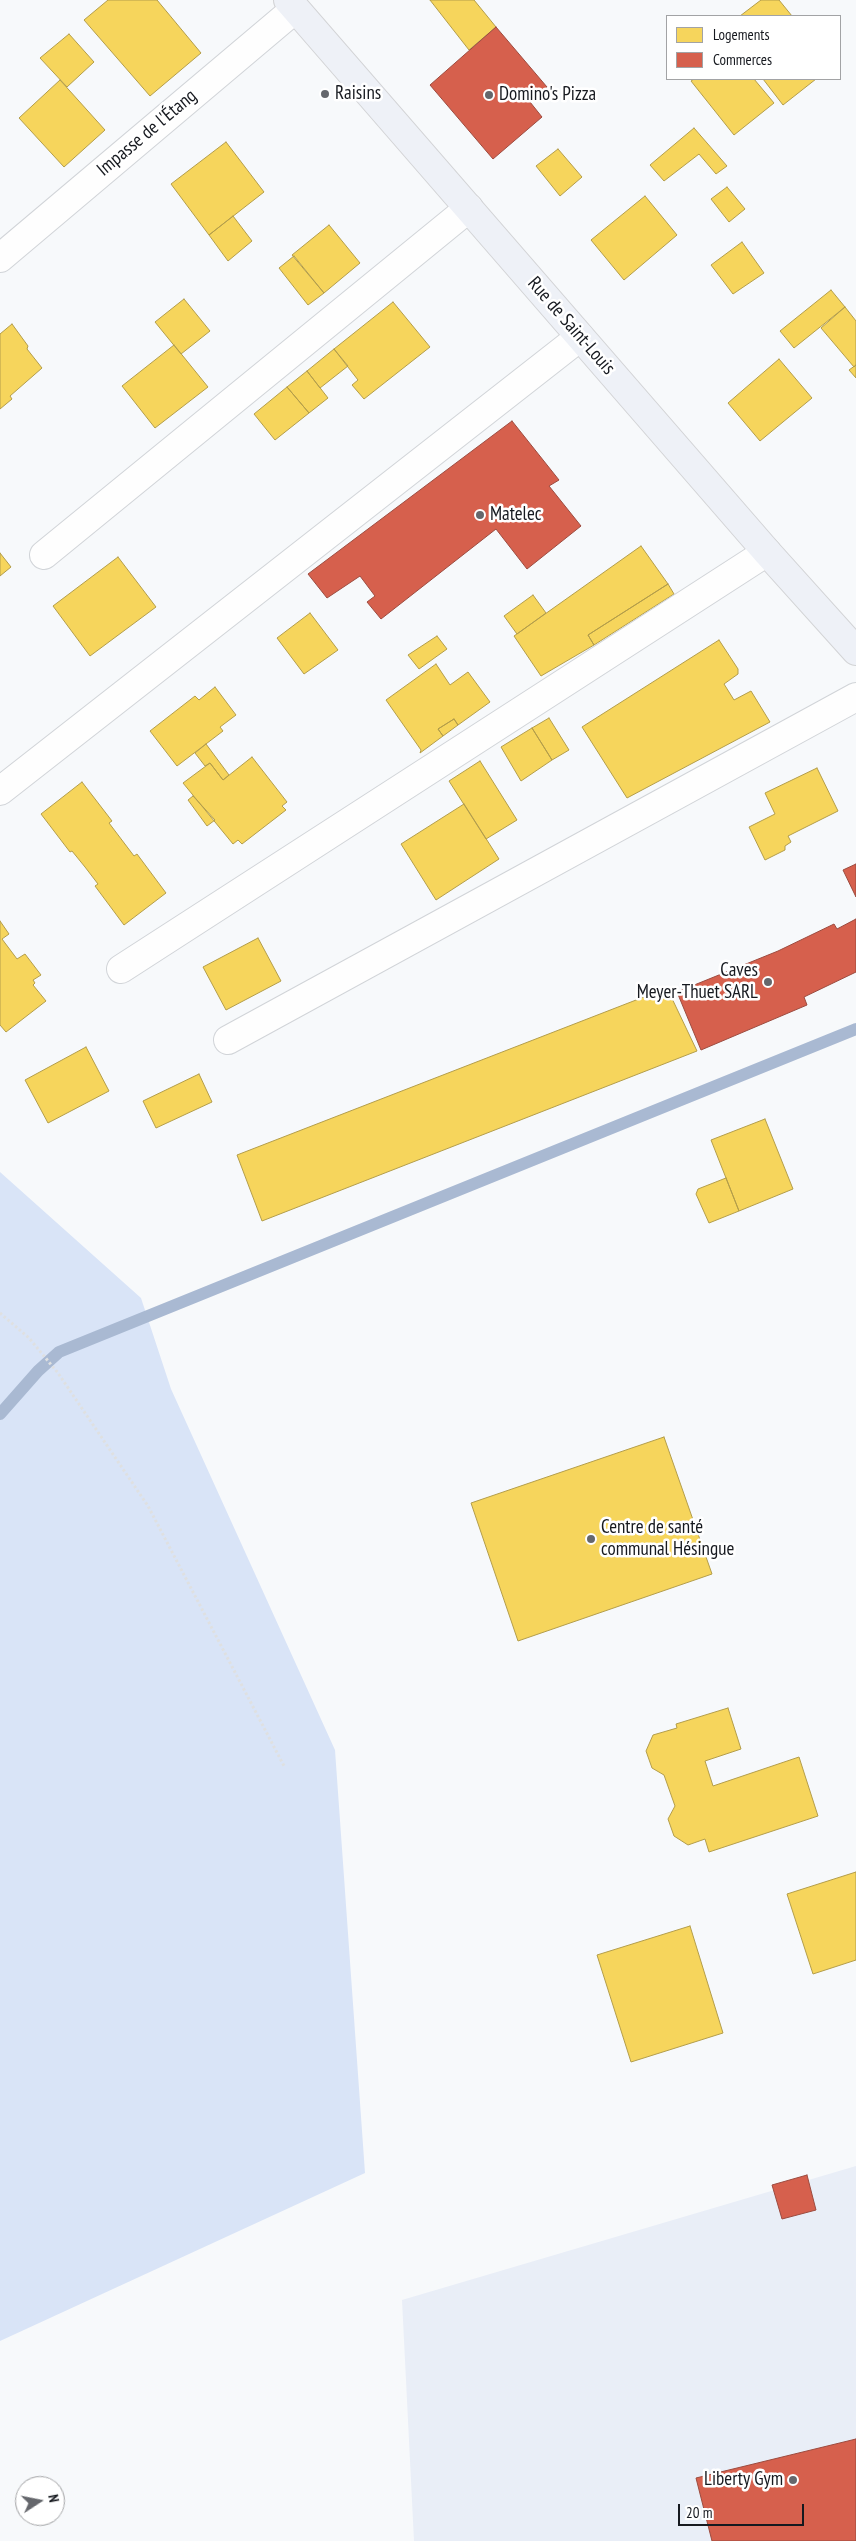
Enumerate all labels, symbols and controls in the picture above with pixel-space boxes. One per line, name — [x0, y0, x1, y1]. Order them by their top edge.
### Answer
legend — [666, 15, 841, 80]
text: Logements — [713, 25, 769, 44]
text: Commerces — [713, 50, 772, 69]
place label: Raisins — [335, 83, 381, 105]
place label: Domino's Pizza — [499, 84, 596, 106]
street label: Impasse de l'Étang — [93, 85, 201, 181]
marker: Raisins — [319, 88, 331, 100]
marker: Domino's Pizza — [483, 89, 495, 101]
street label: Rue de Saint-Louis — [522, 273, 620, 379]
place label: Matelec — [490, 504, 542, 526]
marker: Matelec — [474, 509, 486, 521]
place label: Caves Meyer-Thuet SARL — [637, 960, 758, 1004]
marker: Caves Meyer-Thuet SARL — [762, 976, 774, 988]
place label: Centre de santé communal Hésingue — [601, 1517, 734, 1561]
marker: Centre de santé communal Hésingue — [585, 1533, 597, 1545]
place label: Liberty Gym — [704, 2469, 783, 2491]
marker: Liberty Gym — [787, 2474, 799, 2486]
north arrow — [15, 2476, 65, 2526]
text: N — [44, 2493, 63, 2504]
scale bar — [681, 2494, 807, 2526]
text: 20 m — [686, 2503, 712, 2522]

